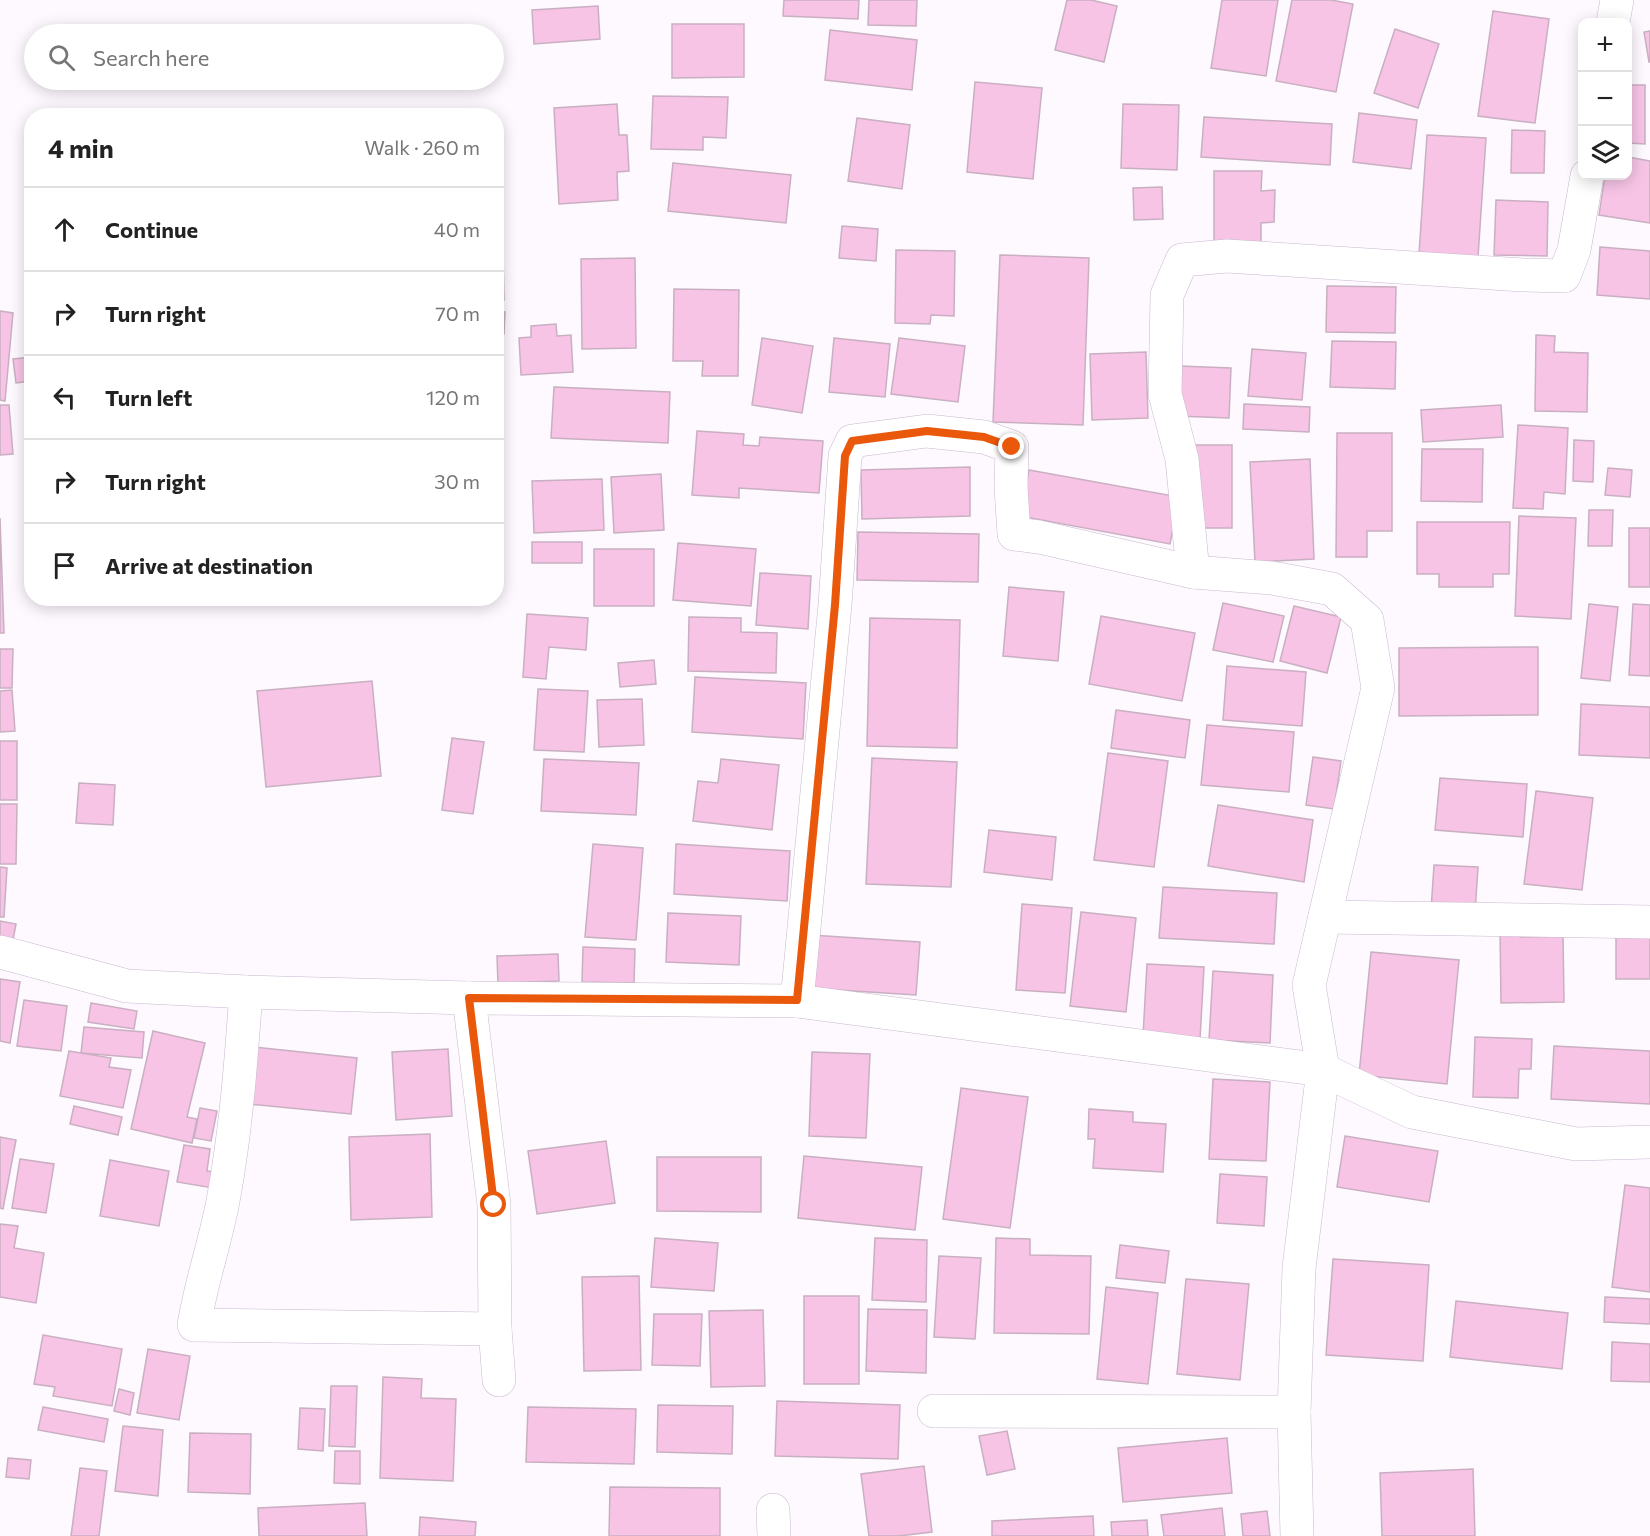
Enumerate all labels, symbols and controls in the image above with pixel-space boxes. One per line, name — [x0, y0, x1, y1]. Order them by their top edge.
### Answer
map controls — [1578, 18, 1632, 180]
button: + — [1578, 18, 1632, 72]
search box — [24, 24, 504, 90]
icon: search — [45, 41, 78, 74]
text: Search here — [93, 44, 209, 71]
button: − — [1578, 72, 1632, 126]
button: layers — [1578, 126, 1632, 180]
text: 4 min — [48, 132, 114, 163]
text: Walk · 260 m — [364, 135, 480, 159]
icon: ahead — [48, 213, 81, 246]
text: Continue — [105, 216, 198, 243]
text: 40 m — [434, 217, 480, 241]
icon: right — [48, 297, 81, 330]
text: Turn right — [105, 300, 206, 327]
text: 70 m — [435, 301, 480, 325]
icon: left — [48, 381, 81, 414]
text: Turn left — [105, 384, 192, 411]
text: 120 m — [426, 385, 480, 409]
route end — [998, 433, 1024, 459]
icon: right — [48, 465, 81, 498]
text: Turn right — [105, 468, 206, 495]
text: 30 m — [434, 469, 480, 493]
icon: arrive — [48, 549, 81, 582]
text: Arrive at destination — [105, 552, 313, 579]
route start — [480, 1191, 506, 1217]

